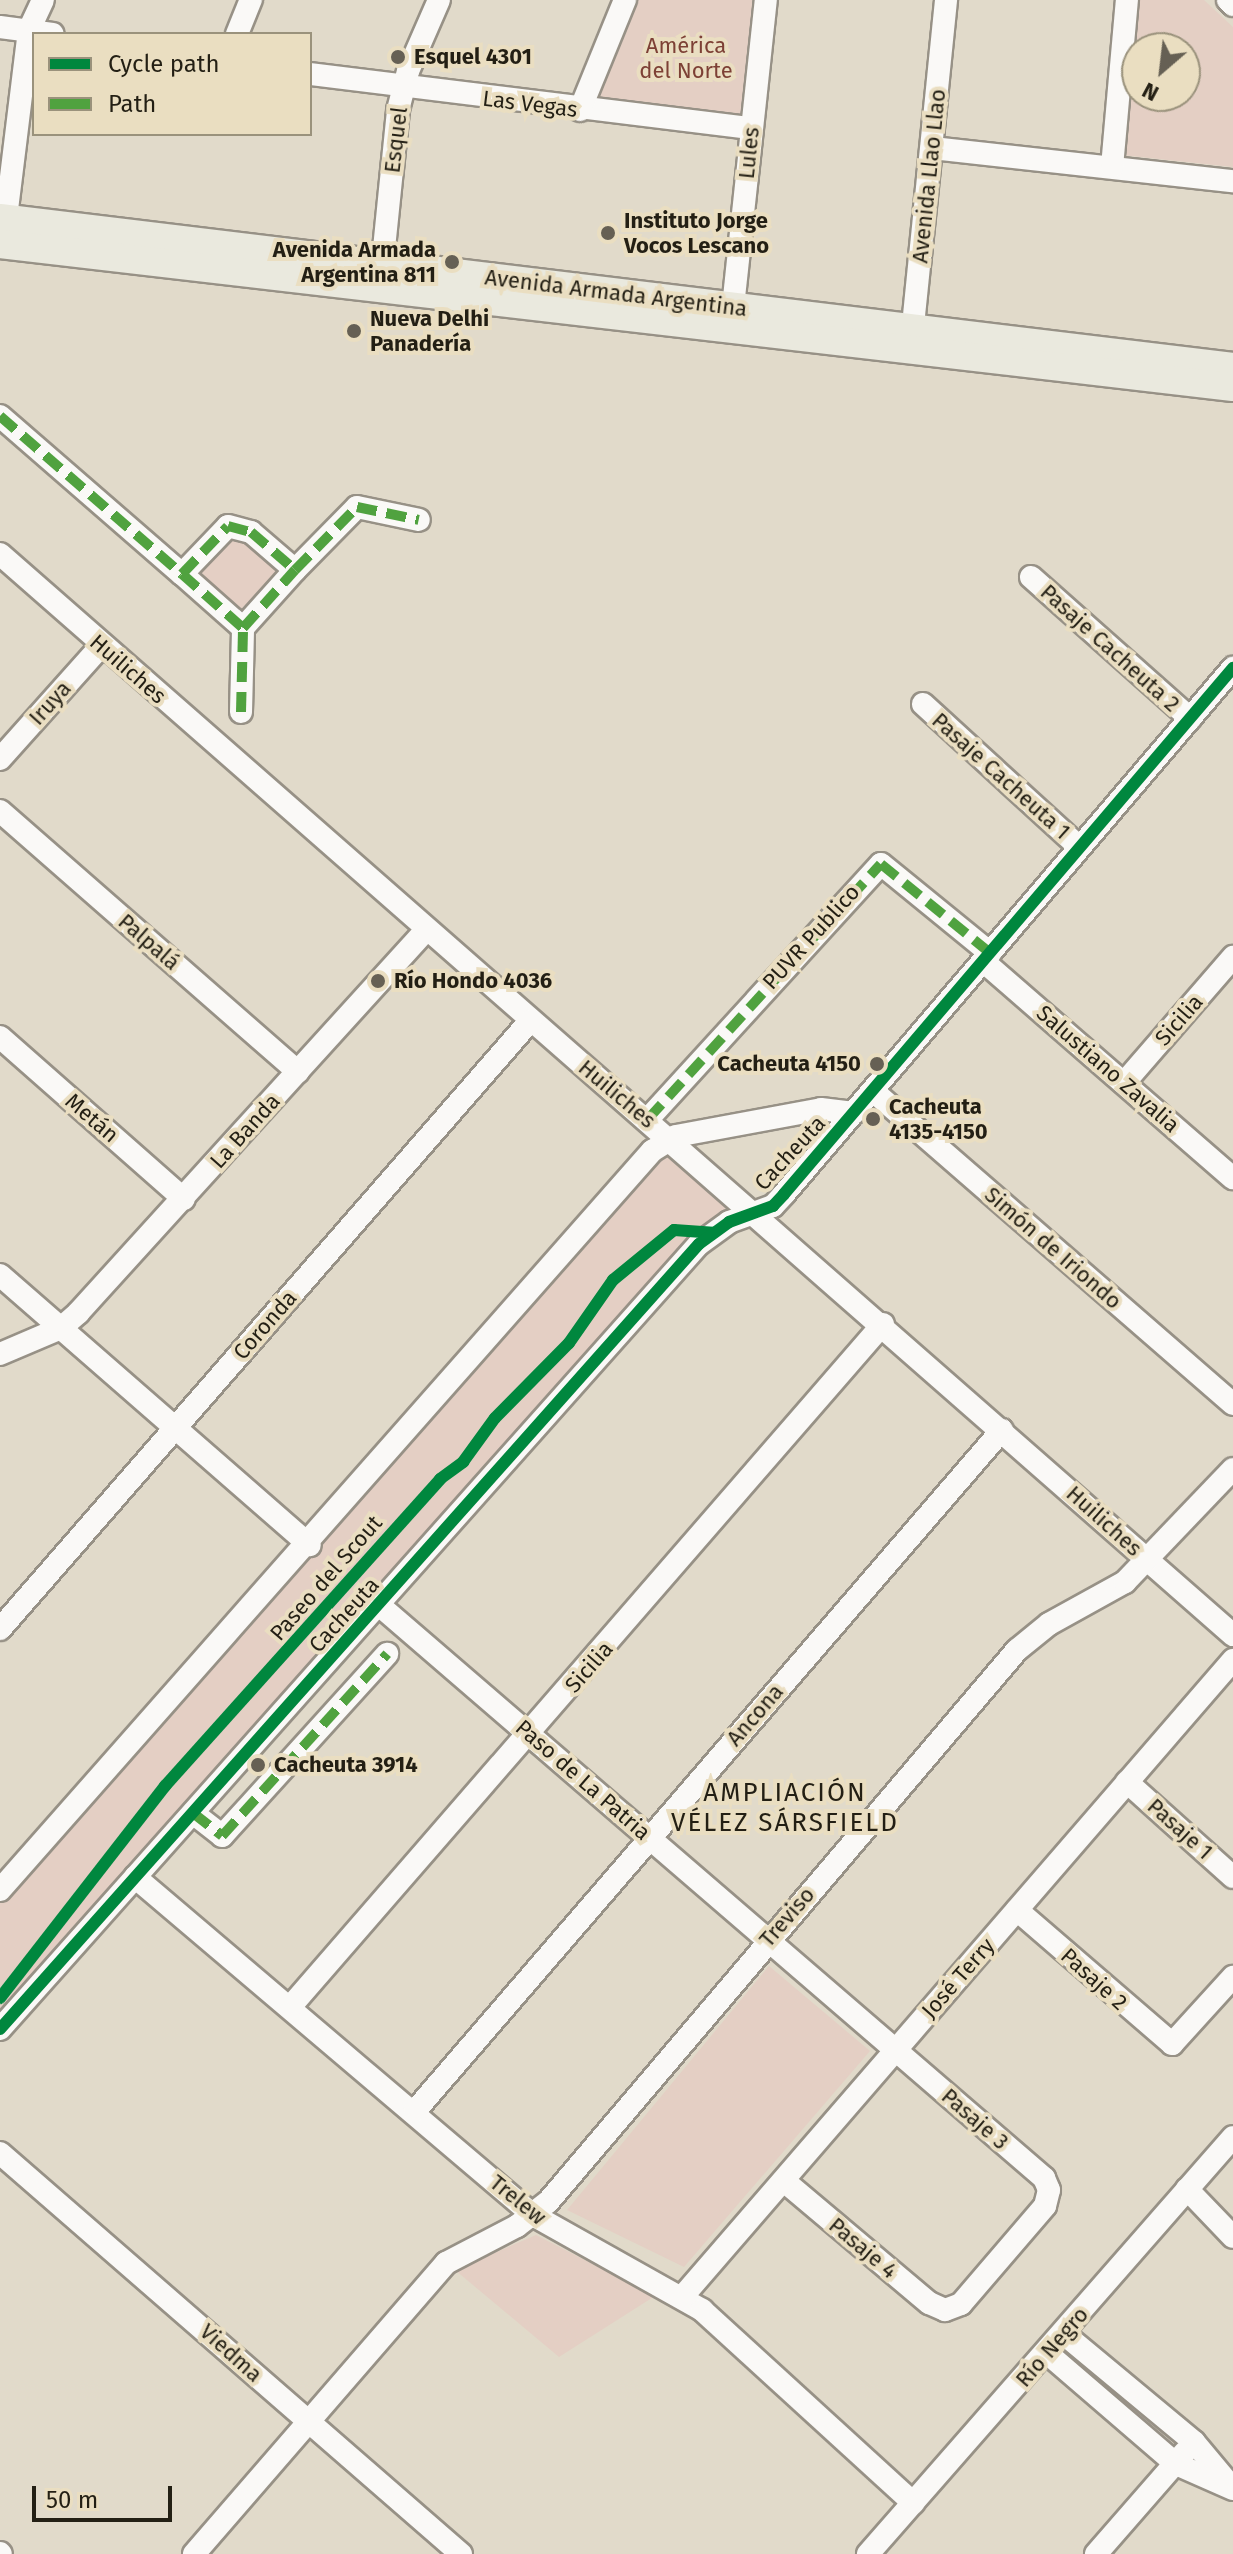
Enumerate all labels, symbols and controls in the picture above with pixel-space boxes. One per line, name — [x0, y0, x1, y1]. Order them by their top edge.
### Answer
legend — [32, 32, 312, 136]
park label: América del Norte — [639, 32, 733, 84]
north arrow — [1121, 32, 1201, 112]
place label: Esquel 4301 — [414, 44, 532, 70]
marker: Esquel 4301 — [389, 48, 407, 66]
text: Cycle path — [108, 50, 220, 78]
text: N — [1138, 77, 1163, 107]
street label: Las Vegas — [481, 85, 579, 123]
street label: Avenida Llao Llao — [907, 88, 951, 264]
text: Path — [108, 90, 156, 118]
street label: Esquel — [379, 105, 413, 175]
street label: Lules — [733, 126, 765, 180]
place label: Instituto Jorge Vocos Lescano — [624, 207, 769, 258]
marker: Instituto Jorge Vocos Lescano — [599, 224, 617, 242]
place label: Avenida Armada Argentina 811 — [273, 236, 436, 288]
marker: Avenida Armada Argentina 811 — [443, 253, 461, 271]
street label: Avenida Armada Argentina — [483, 264, 749, 322]
place label: Nueva Delhi Panadería — [370, 305, 489, 356]
marker: Nueva Delhi Panadería — [345, 322, 363, 340]
street label: Pasaje Cacheuta 2 — [1035, 579, 1185, 717]
street label: Huiliches — [85, 629, 171, 709]
street label: Iruya — [23, 676, 77, 730]
street label: Pasaje Cacheuta 1 — [927, 707, 1075, 845]
street label: PUVR Publico — [757, 879, 865, 995]
street label: Palpalá — [113, 908, 185, 976]
place label: Río Hondo 4036 — [394, 968, 552, 994]
marker: Río Hondo 4036 — [369, 972, 387, 990]
street label: Sicilia — [1150, 989, 1208, 1051]
street label: Salustiano Zavalia — [1031, 1000, 1185, 1138]
place label: Cacheuta 4150 — [717, 1051, 861, 1077]
street label: Huiliches — [573, 1054, 661, 1134]
marker: Cacheuta 4150 — [868, 1055, 886, 1073]
street label: Metán — [60, 1088, 124, 1148]
street label: La Banda — [204, 1088, 286, 1174]
place label: Cacheuta 4135-4150 — [889, 1093, 988, 1144]
street label: Cacheuta — [749, 1110, 831, 1196]
marker: Cacheuta 4135-4150 — [864, 1110, 882, 1128]
street label: Simón de Iriondo — [979, 1181, 1127, 1315]
street label: Coronda — [228, 1285, 302, 1365]
street label: Huiliches — [1061, 1480, 1147, 1562]
street label: Paseo del Scout — [264, 1510, 388, 1646]
street label: Cacheuta — [303, 1572, 385, 1658]
street label: Sicilia — [560, 1636, 618, 1698]
street label: Ancona — [721, 1679, 789, 1751]
street label: Paso de La Patria — [510, 1714, 656, 1846]
place label: Cacheuta 3914 — [274, 1752, 418, 1778]
marker: Cacheuta 3914 — [249, 1756, 267, 1774]
district label: AMPLIACIÓN VÉLEZ SÁRSFIELD — [671, 1777, 899, 1838]
street label: Pasaje 1 — [1142, 1793, 1218, 1865]
street label: Treviso — [754, 1882, 820, 1952]
street label: José Terry — [916, 1933, 1000, 2023]
street label: Pasaje 2 — [1055, 1942, 1133, 2016]
street label: Pasaje 3 — [936, 2083, 1014, 2155]
street label: Trelew — [485, 2169, 551, 2231]
street label: Pasaje 4 — [824, 2212, 902, 2284]
street label: Río Negro — [1010, 2302, 1094, 2392]
street label: Viedma — [195, 2318, 267, 2388]
scale bar — [36, 2470, 176, 2520]
text: 50 m — [46, 2486, 98, 2514]

